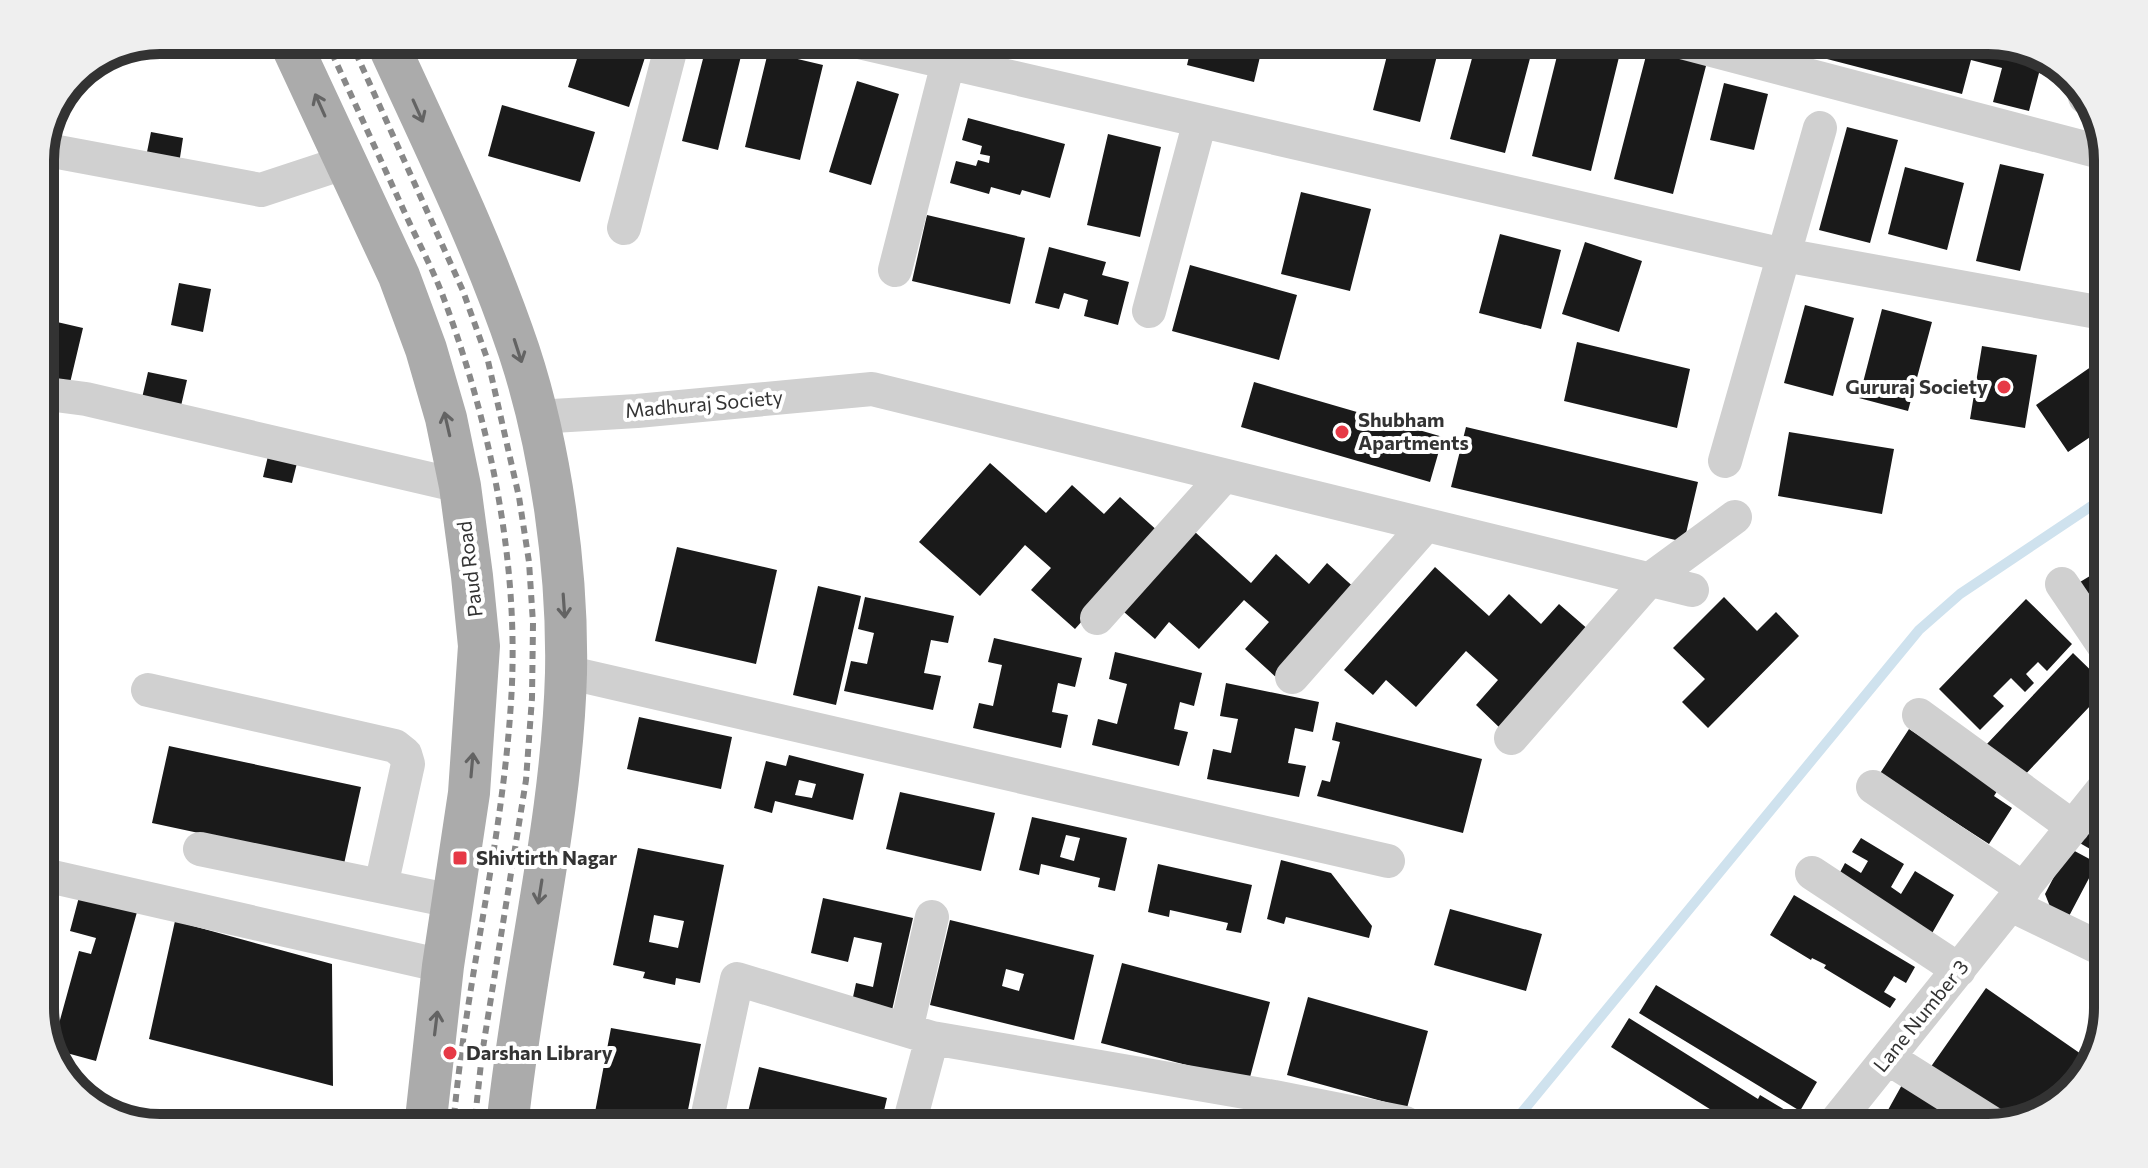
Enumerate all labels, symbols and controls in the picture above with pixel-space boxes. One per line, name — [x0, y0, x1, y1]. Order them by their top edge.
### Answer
one-way arrow — [312, 93, 327, 118]
one-way arrow — [412, 98, 427, 123]
one-way arrow — [512, 338, 527, 363]
place label: Gururaj Society — [1845, 374, 1988, 398]
marker: Gururaj Society — [1995, 378, 2013, 396]
street label: Madhuraj Society — [624, 384, 784, 422]
place label: Shubham Apartments — [1358, 407, 1469, 454]
one-way arrow — [439, 412, 454, 437]
marker: Shubham Apartments — [1333, 423, 1351, 441]
street label: Paud Road — [451, 520, 487, 618]
one-way arrow — [557, 592, 572, 619]
one-way arrow — [465, 752, 480, 779]
place label: Shivtirth Nagar — [476, 845, 617, 869]
marker: Shivtirth Nagar — [451, 849, 469, 867]
one-way arrow — [532, 879, 547, 905]
street label: Lane Number 3 — [1868, 955, 1973, 1076]
one-way arrow — [429, 1010, 444, 1037]
place label: Darshan Library — [466, 1040, 613, 1064]
marker: Darshan Library — [441, 1044, 459, 1062]

